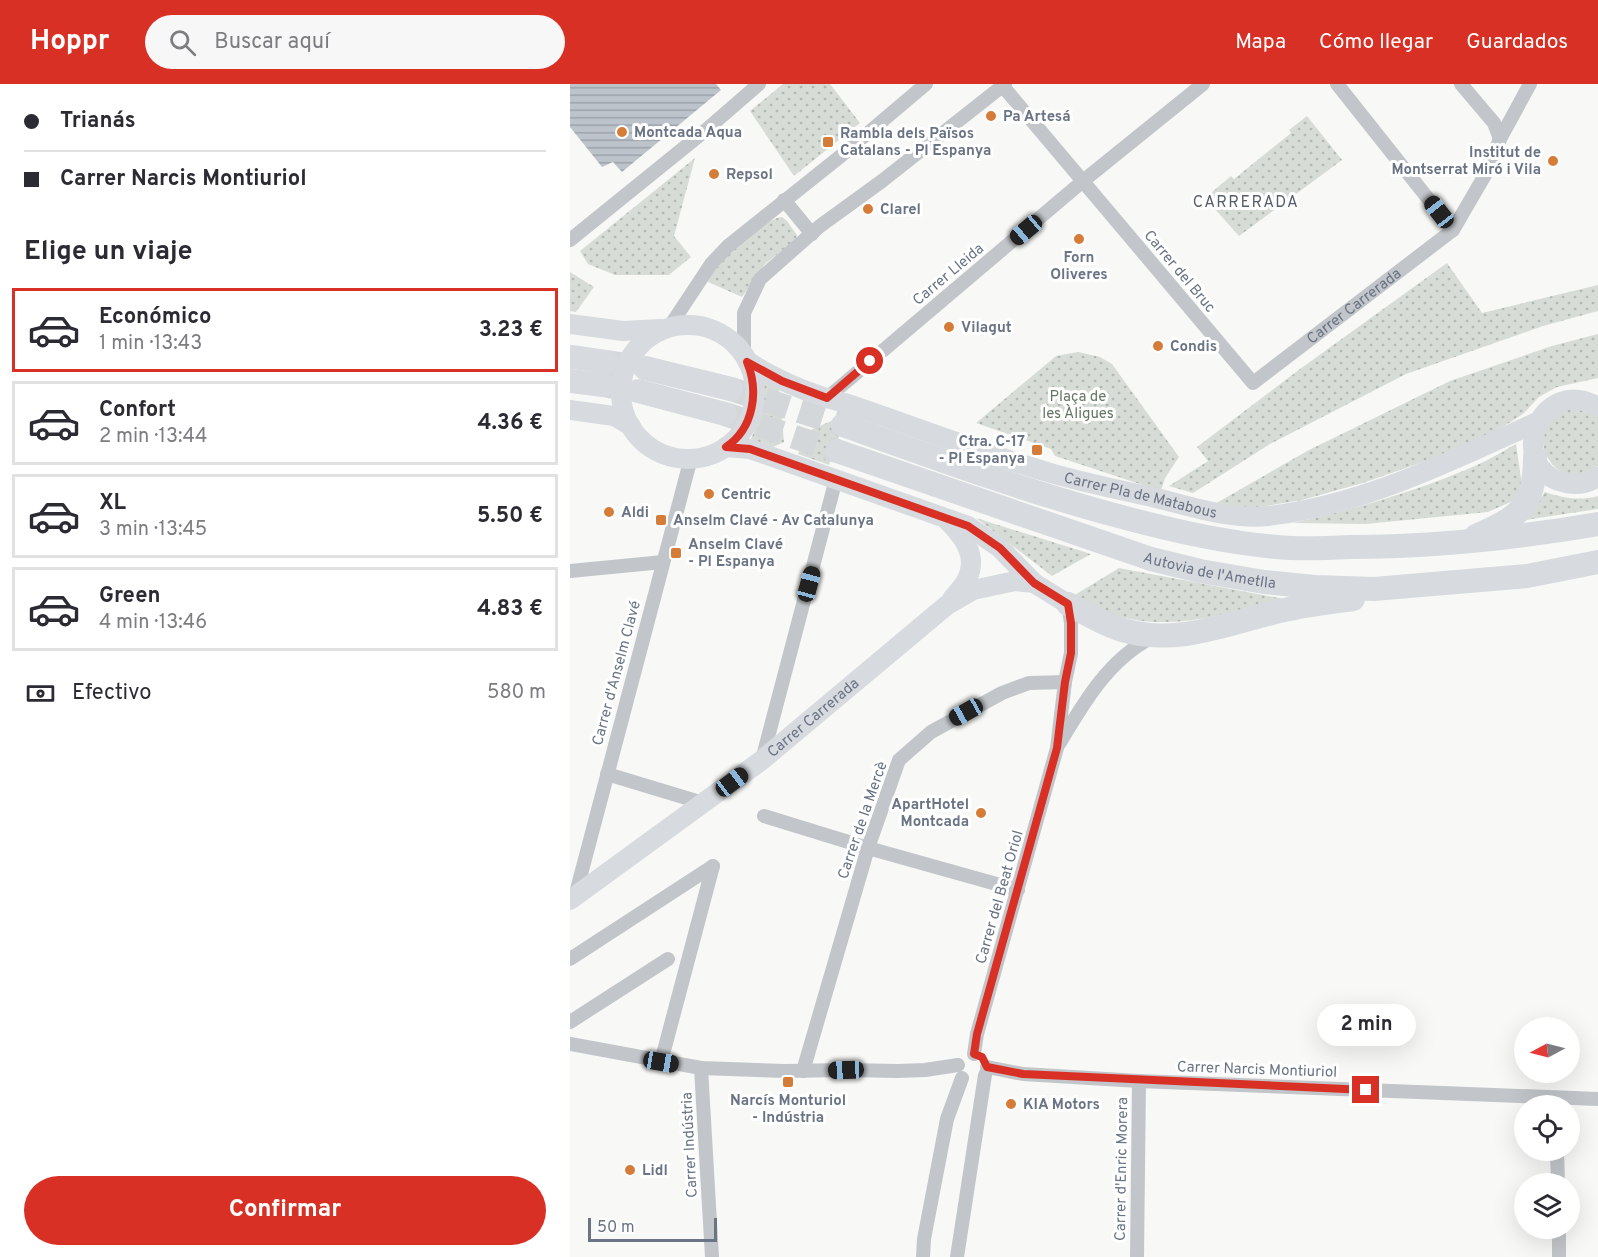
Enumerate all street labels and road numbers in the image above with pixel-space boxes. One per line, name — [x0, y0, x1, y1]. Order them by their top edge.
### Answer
street label: Carrer del Bruc — [1139, 227, 1219, 317]
street label: Carrer Lleida — [909, 240, 988, 310]
street label: Carrer Carrerada — [1304, 265, 1406, 349]
street label: Carrer Pla de Matabous — [1062, 469, 1219, 524]
street label: Autovia de l'Ametlla — [1140, 549, 1277, 594]
street label: Carrer d'Anselm Clavé — [589, 599, 646, 748]
street label: Carrer Carrerada — [764, 675, 864, 762]
street label: Carrer de la Mercè — [834, 759, 892, 882]
street label: Carrer del Beat Oriol — [972, 828, 1029, 966]
street label: Carrer Narcis Montiuriol — [1176, 1058, 1337, 1083]
street label: Carrer Indústria — [678, 1092, 703, 1198]
street label: Carrer d'Enric Morera — [1112, 1097, 1133, 1241]

